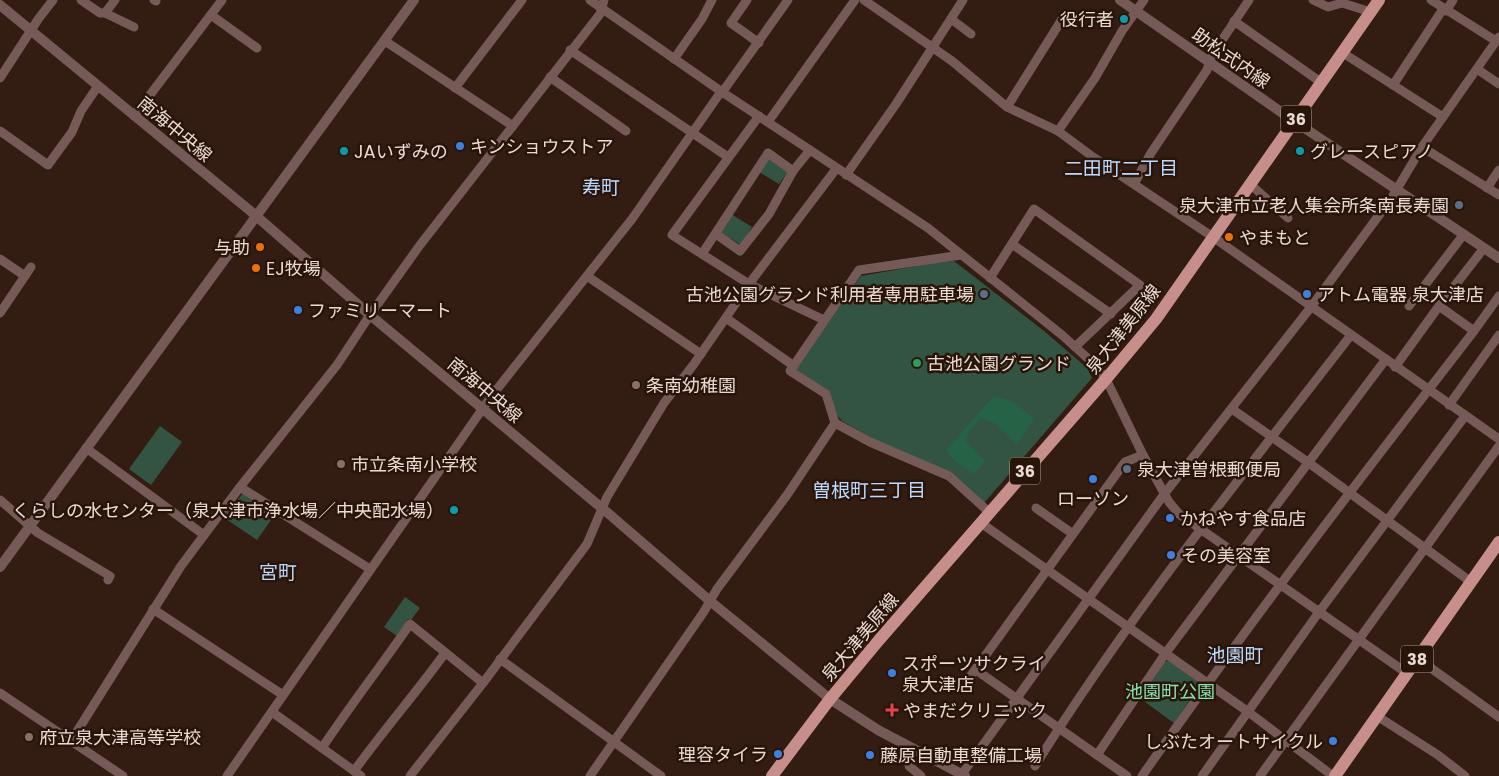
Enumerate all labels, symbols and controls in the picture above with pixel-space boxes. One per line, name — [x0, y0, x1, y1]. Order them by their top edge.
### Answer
place label: 役行者 — [1060, 7, 1114, 32]
marker: 役行者 — [1118, 13, 1130, 25]
street label: 助松式内線 — [1187, 22, 1275, 94]
street label: 南海中央線 — [132, 90, 218, 168]
road number: 36 — [1281, 106, 1311, 132]
place label: キンショウストア — [470, 134, 613, 159]
place label: JAいずみの — [354, 139, 448, 164]
place label: グレースピアノ — [1310, 139, 1433, 164]
marker: キンショウストア — [454, 140, 466, 152]
marker: JAいずみの — [338, 145, 350, 157]
marker: グレースピアノ — [1294, 145, 1306, 157]
district label: 二田町二丁目 — [1064, 155, 1178, 182]
district label: 寿町 — [582, 174, 620, 201]
place label: 泉大津市立老人集会所条南長寿園 — [1179, 193, 1449, 218]
marker: 泉大津市立老人集会所条南長寿園 — [1453, 199, 1465, 211]
place label: やまもと — [1239, 225, 1311, 250]
marker: やまもと — [1223, 231, 1235, 243]
place label: 与助 — [214, 235, 250, 260]
marker: 与助 — [254, 241, 266, 253]
place label: EJ牧場 — [266, 256, 321, 281]
marker: EJ牧場 — [250, 262, 262, 274]
street label: 泉大津美原線 — [1080, 279, 1166, 379]
place label: 古池公園グランド利用者専用駐車場 — [686, 282, 974, 307]
place label: アトム電器 泉大津店 — [1317, 282, 1484, 307]
marker: 古池公園グランド利用者専用駐車場 — [978, 288, 990, 300]
marker: アトム電器 泉大津店 — [1301, 288, 1313, 300]
place label: ファミリーマート — [308, 298, 452, 323]
marker: ファミリーマート — [292, 304, 304, 316]
street label: 南海中央線 — [442, 351, 528, 429]
place label: 古池公園グランド — [927, 351, 1071, 376]
marker: 古池公園グランド — [911, 357, 923, 369]
place label: 条南幼稚園 — [646, 373, 736, 398]
marker: 条南幼稚園 — [630, 379, 642, 391]
place label: 市立条南小学校 — [351, 452, 477, 477]
place label: 泉大津曽根郵便局 — [1137, 457, 1281, 482]
marker: 市立条南小学校 — [335, 458, 347, 470]
road number: 36 — [1010, 458, 1040, 484]
marker: 泉大津曽根郵便局 — [1121, 463, 1133, 475]
marker: ローソン — [1087, 473, 1099, 485]
district label: 曽根町三丁目 — [812, 477, 926, 504]
place label: ローソン — [1057, 486, 1129, 511]
place label: くらしの水センター（泉大津市浄水場／中央配水場） — [12, 498, 444, 523]
marker: くらしの水センター（泉大津市浄水場／中央配水場） — [448, 504, 460, 516]
place label: かねやす食品店 — [1180, 506, 1306, 531]
marker: かねやす食品店 — [1164, 512, 1176, 524]
place label: その美容室 — [1181, 543, 1271, 568]
marker: その美容室 — [1165, 549, 1177, 561]
district label: 宮町 — [259, 559, 297, 586]
street label: 泉大津美原線 — [816, 588, 904, 686]
district label: 池園町 — [1206, 642, 1264, 669]
road number: 38 — [1401, 646, 1433, 672]
place label: スポーツサクライ 泉大津店 — [902, 651, 1046, 697]
marker: スポーツサクライ 泉大津店 — [886, 667, 898, 679]
park label: 池園町公園 — [1125, 679, 1215, 704]
place label: やまだクリニック — [903, 698, 1047, 723]
marker: やまだクリニック — [885, 703, 899, 717]
place label: 府立泉大津高等学校 — [39, 725, 201, 750]
place label: しぶたオートサイクル — [1144, 729, 1323, 754]
marker: 府立泉大津高等学校 — [23, 731, 35, 743]
marker: しぶたオートサイクル — [1327, 735, 1339, 747]
place label: 理容タイラ — [678, 742, 768, 767]
place label: 藤原自動車整備工場 — [880, 743, 1042, 768]
marker: 理容タイラ — [772, 748, 784, 760]
marker: 藤原自動車整備工場 — [864, 749, 876, 761]

